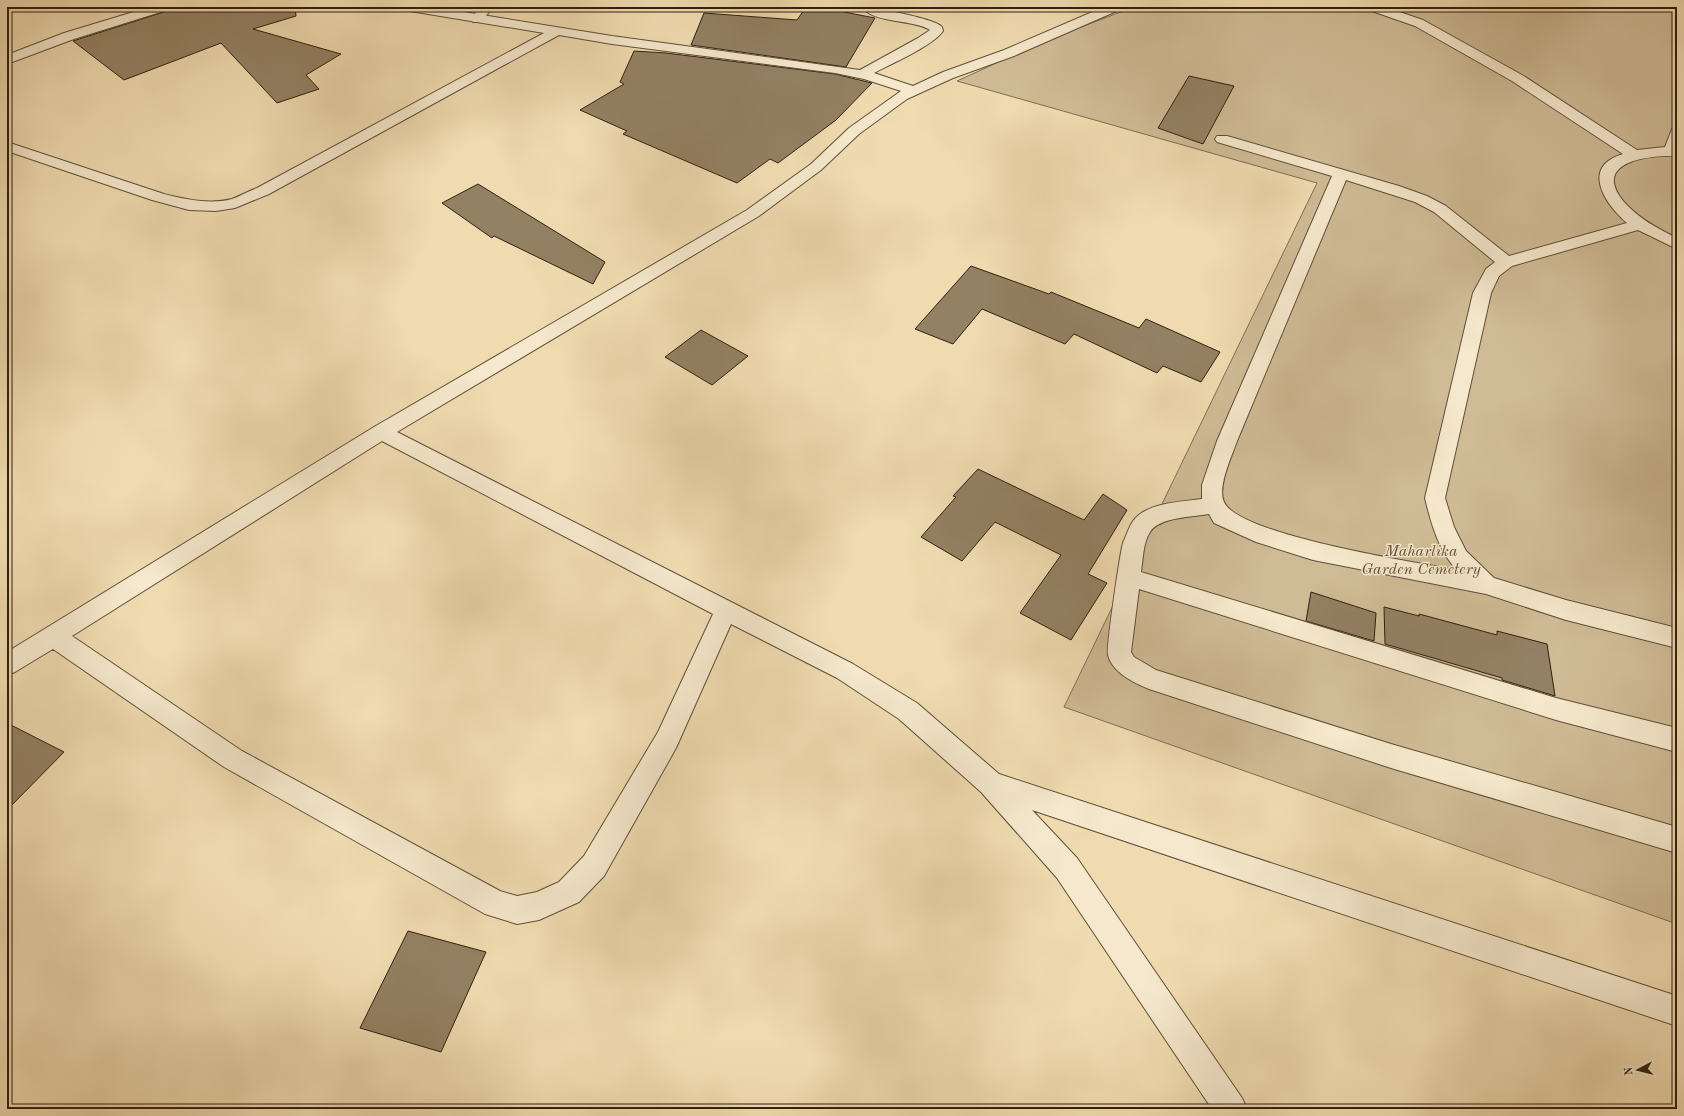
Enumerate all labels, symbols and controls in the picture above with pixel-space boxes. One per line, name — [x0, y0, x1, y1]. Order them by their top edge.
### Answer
park label: Maharlika Garden Cemetery — [1361, 544, 1482, 578]
north arrow — [1618, 1050, 1658, 1090]
text: N — [1624, 1066, 1636, 1076]

